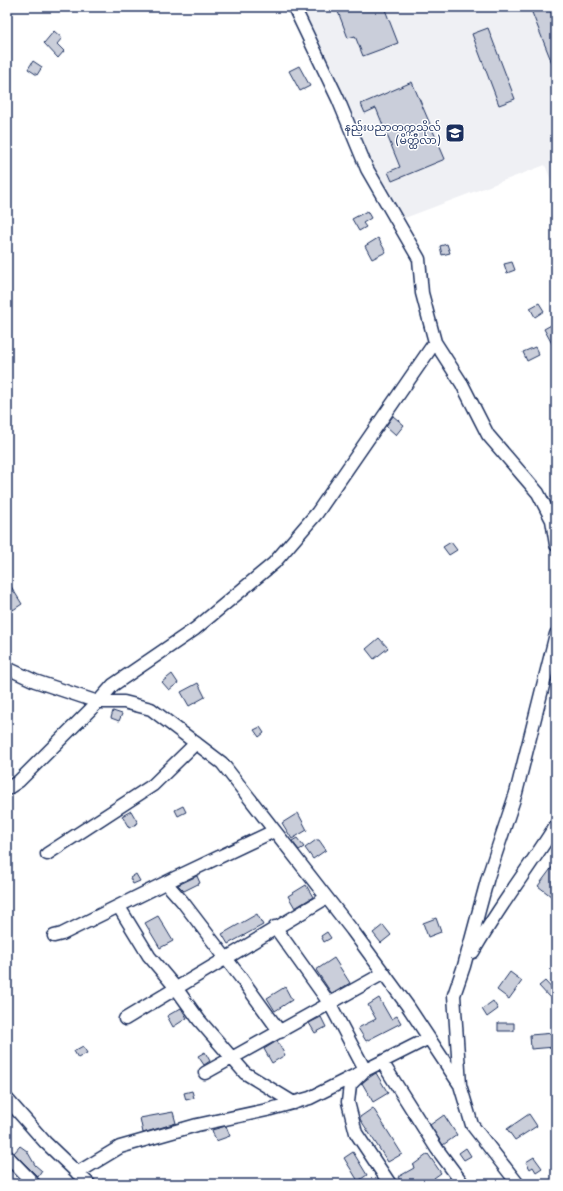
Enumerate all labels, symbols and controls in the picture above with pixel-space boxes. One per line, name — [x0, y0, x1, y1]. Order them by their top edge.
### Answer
place label: နည်းပညာတက္ကသိုလ် (မိတ္ထီလာ) — [345, 118, 441, 149]
school or university icon: နည်းပညာတက္ကသိုလ် (မိတ္ထီလာ) — [444, 122, 466, 144]

